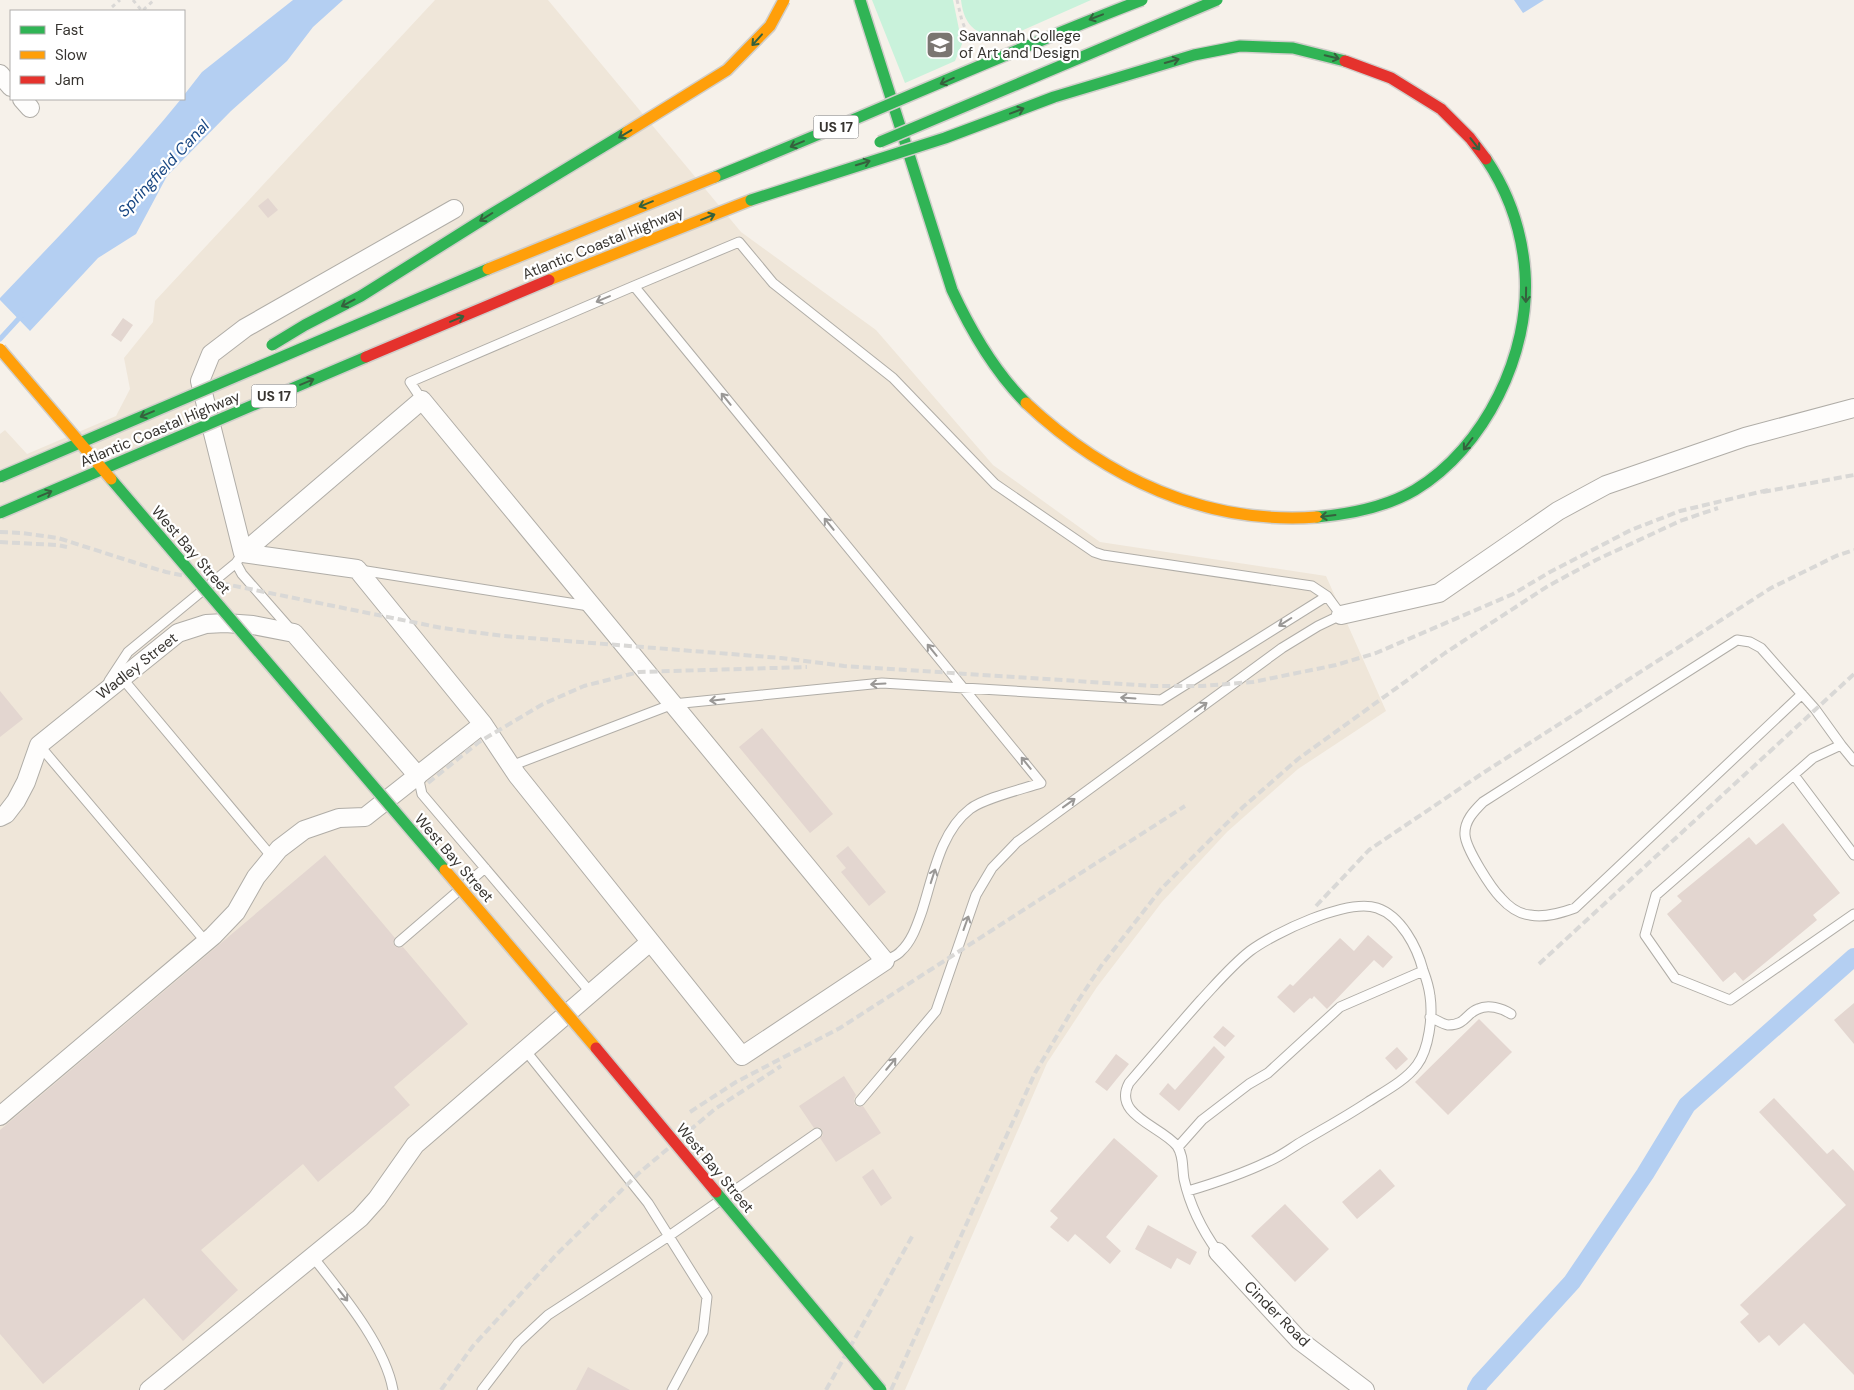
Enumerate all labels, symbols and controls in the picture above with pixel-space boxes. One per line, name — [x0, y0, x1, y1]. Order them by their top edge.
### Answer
legend — [10, 10, 185, 100]
one-way arrow — [1089, 13, 1104, 23]
text: Fast — [55, 20, 84, 40]
place label: Savannah College of Art and Design — [959, 26, 1081, 63]
school or university icon: Savannah College of Art and Design — [925, 30, 955, 60]
one-way arrow — [751, 34, 763, 47]
text: Slow — [55, 45, 88, 65]
one-way arrow — [1323, 53, 1339, 62]
one-way arrow — [1164, 56, 1180, 66]
text: Jam — [55, 70, 84, 90]
one-way arrow — [940, 76, 955, 86]
one-way arrow — [1009, 106, 1024, 115]
water label: Springfield Canal — [113, 115, 214, 221]
road number: US 17 — [814, 115, 858, 138]
one-way arrow — [619, 129, 633, 139]
one-way arrow — [1469, 138, 1480, 151]
one-way arrow — [790, 139, 805, 149]
one-way arrow — [855, 158, 871, 167]
one-way arrow — [639, 199, 654, 209]
street label: Atlantic Coastal Highway — [520, 201, 687, 284]
one-way arrow — [700, 212, 715, 221]
one-way arrow — [479, 213, 493, 223]
one-way arrow — [1521, 286, 1531, 303]
one-way arrow — [596, 295, 611, 304]
one-way arrow — [341, 299, 356, 308]
one-way arrow — [449, 314, 464, 323]
one-way arrow — [299, 377, 314, 387]
road number: US 17 — [252, 384, 296, 408]
street label: Atlantic Coastal Highway — [77, 386, 244, 472]
one-way arrow — [721, 392, 732, 405]
one-way arrow — [140, 410, 155, 420]
one-way arrow — [1463, 437, 1473, 451]
one-way arrow — [37, 488, 52, 498]
street label: West Bay Street — [147, 501, 235, 599]
one-way arrow — [1320, 511, 1336, 521]
one-way arrow — [824, 518, 835, 531]
one-way arrow — [1279, 617, 1293, 627]
street label: Wadley Street — [92, 628, 182, 704]
one-way arrow — [927, 644, 938, 657]
one-way arrow — [871, 679, 887, 688]
one-way arrow — [1120, 693, 1136, 703]
one-way arrow — [709, 695, 725, 705]
one-way arrow — [1194, 702, 1207, 713]
one-way arrow — [1020, 757, 1031, 770]
one-way arrow — [1062, 798, 1076, 808]
street label: West Bay Street — [410, 809, 498, 907]
one-way arrow — [929, 869, 938, 885]
one-way arrow — [962, 915, 971, 931]
one-way arrow — [886, 1057, 897, 1070]
street label: West Bay Street — [672, 1119, 758, 1217]
street label: Cinder Road — [1240, 1277, 1314, 1351]
one-way arrow — [337, 1288, 348, 1301]

